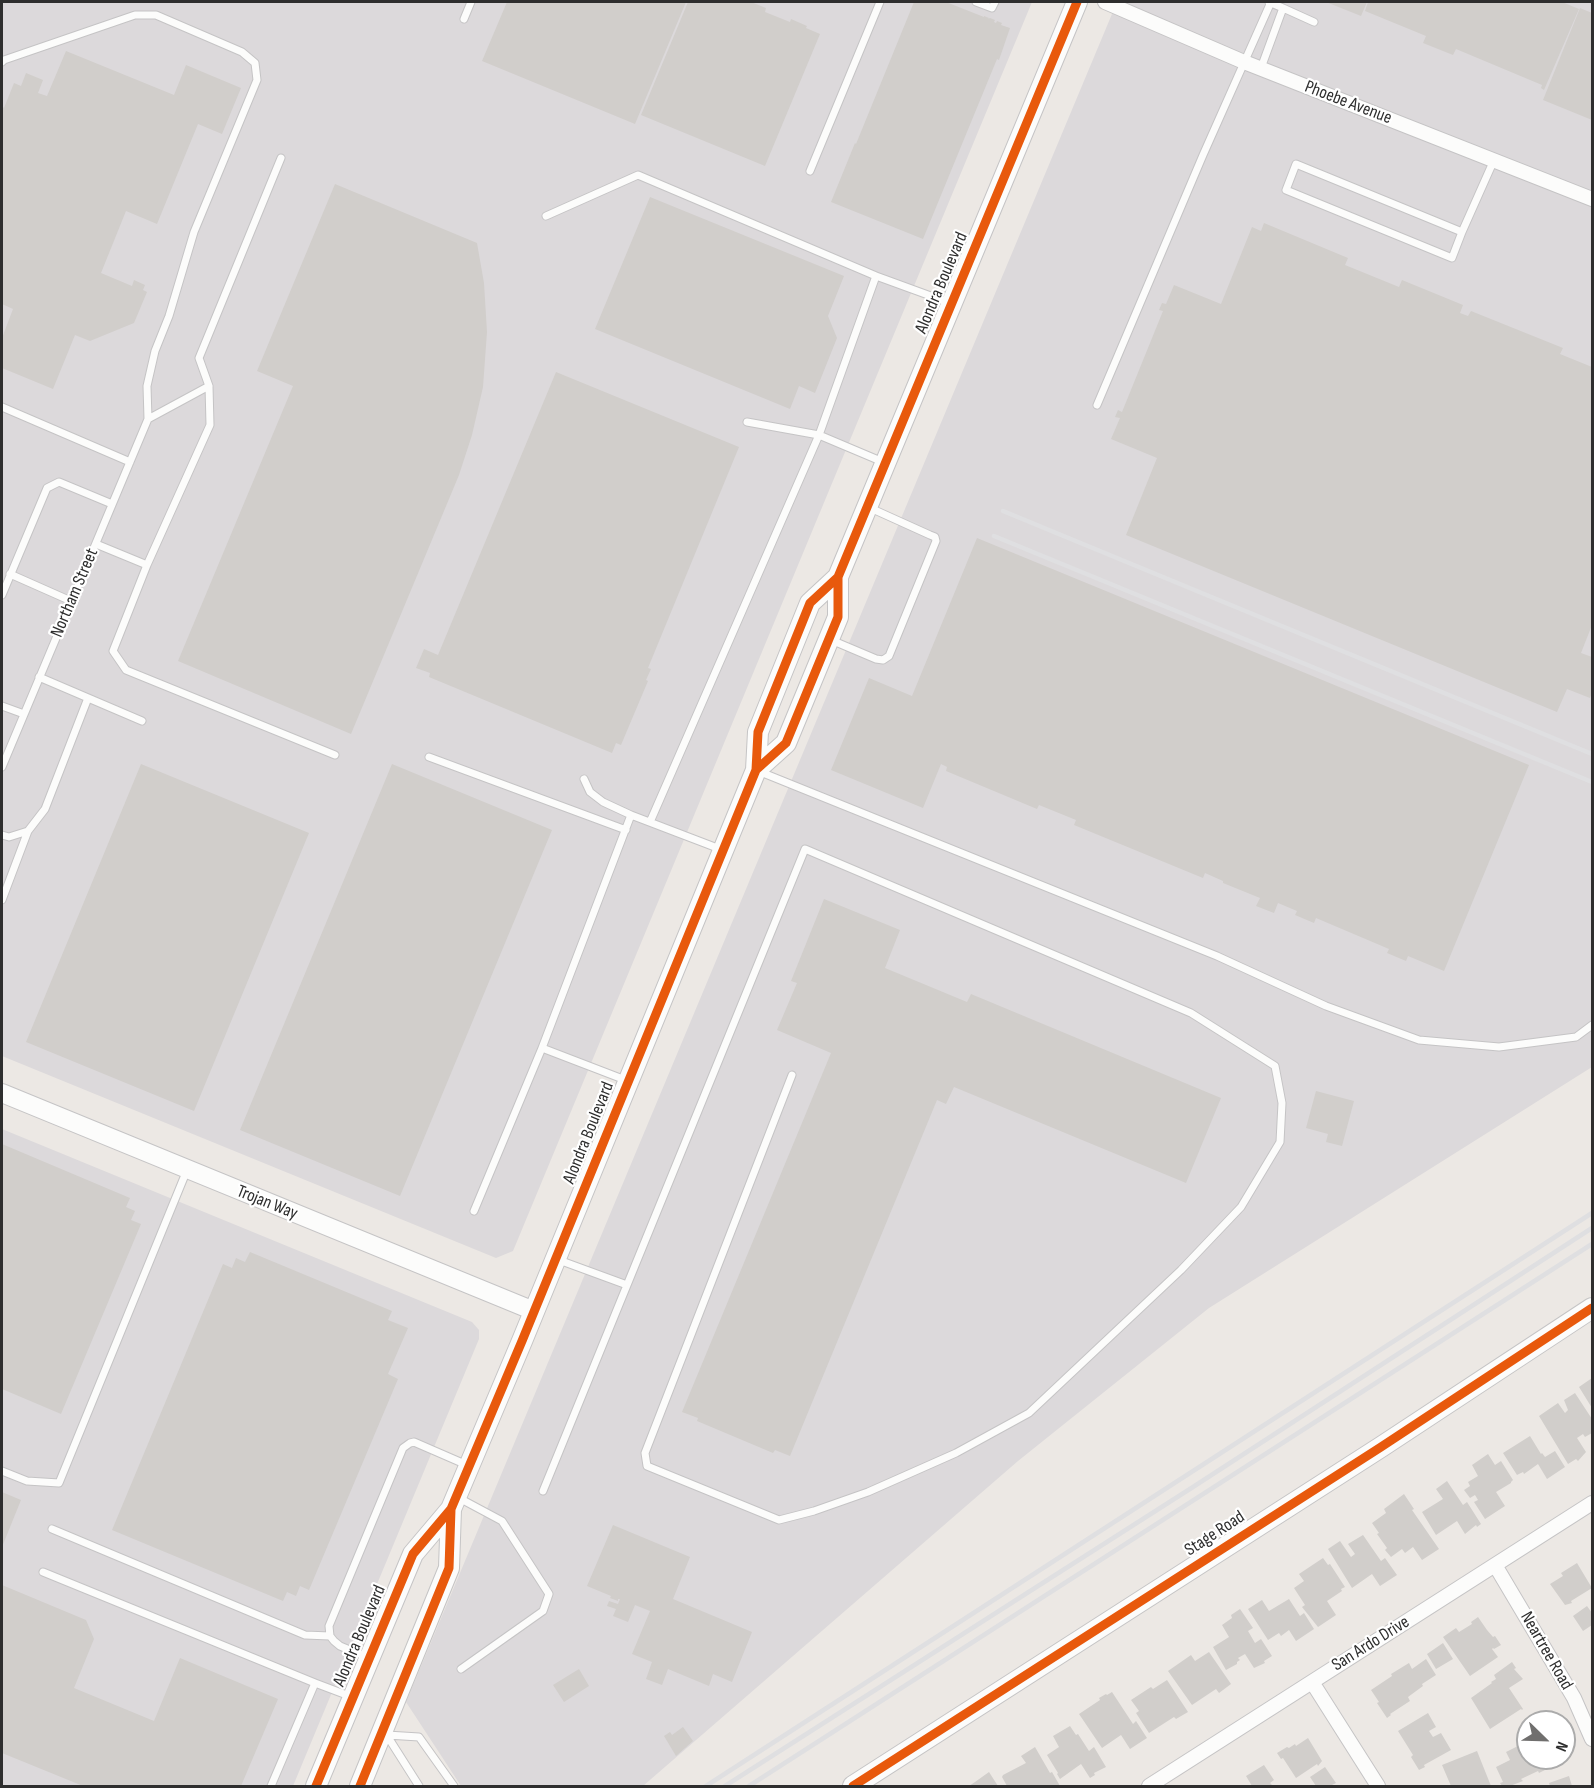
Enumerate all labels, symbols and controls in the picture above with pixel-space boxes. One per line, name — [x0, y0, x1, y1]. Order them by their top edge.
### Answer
street label: Phoebe Avenue — [1301, 77, 1395, 129]
street label: Alondra Boulevard — [911, 229, 973, 337]
street label: Northam Street — [47, 545, 103, 641]
street label: Alondra Boulevard — [559, 1079, 619, 1187]
street label: Trojan Way — [233, 1181, 301, 1225]
street label: Stage Road — [1181, 1507, 1249, 1561]
street label: Alondra Boulevard — [329, 1582, 391, 1690]
street label: Neartree Road — [1515, 1608, 1577, 1694]
street label: San Ardo Drive — [1328, 1612, 1414, 1676]
north arrow — [1516, 1710, 1576, 1770]
text: N — [1551, 1739, 1572, 1754]

